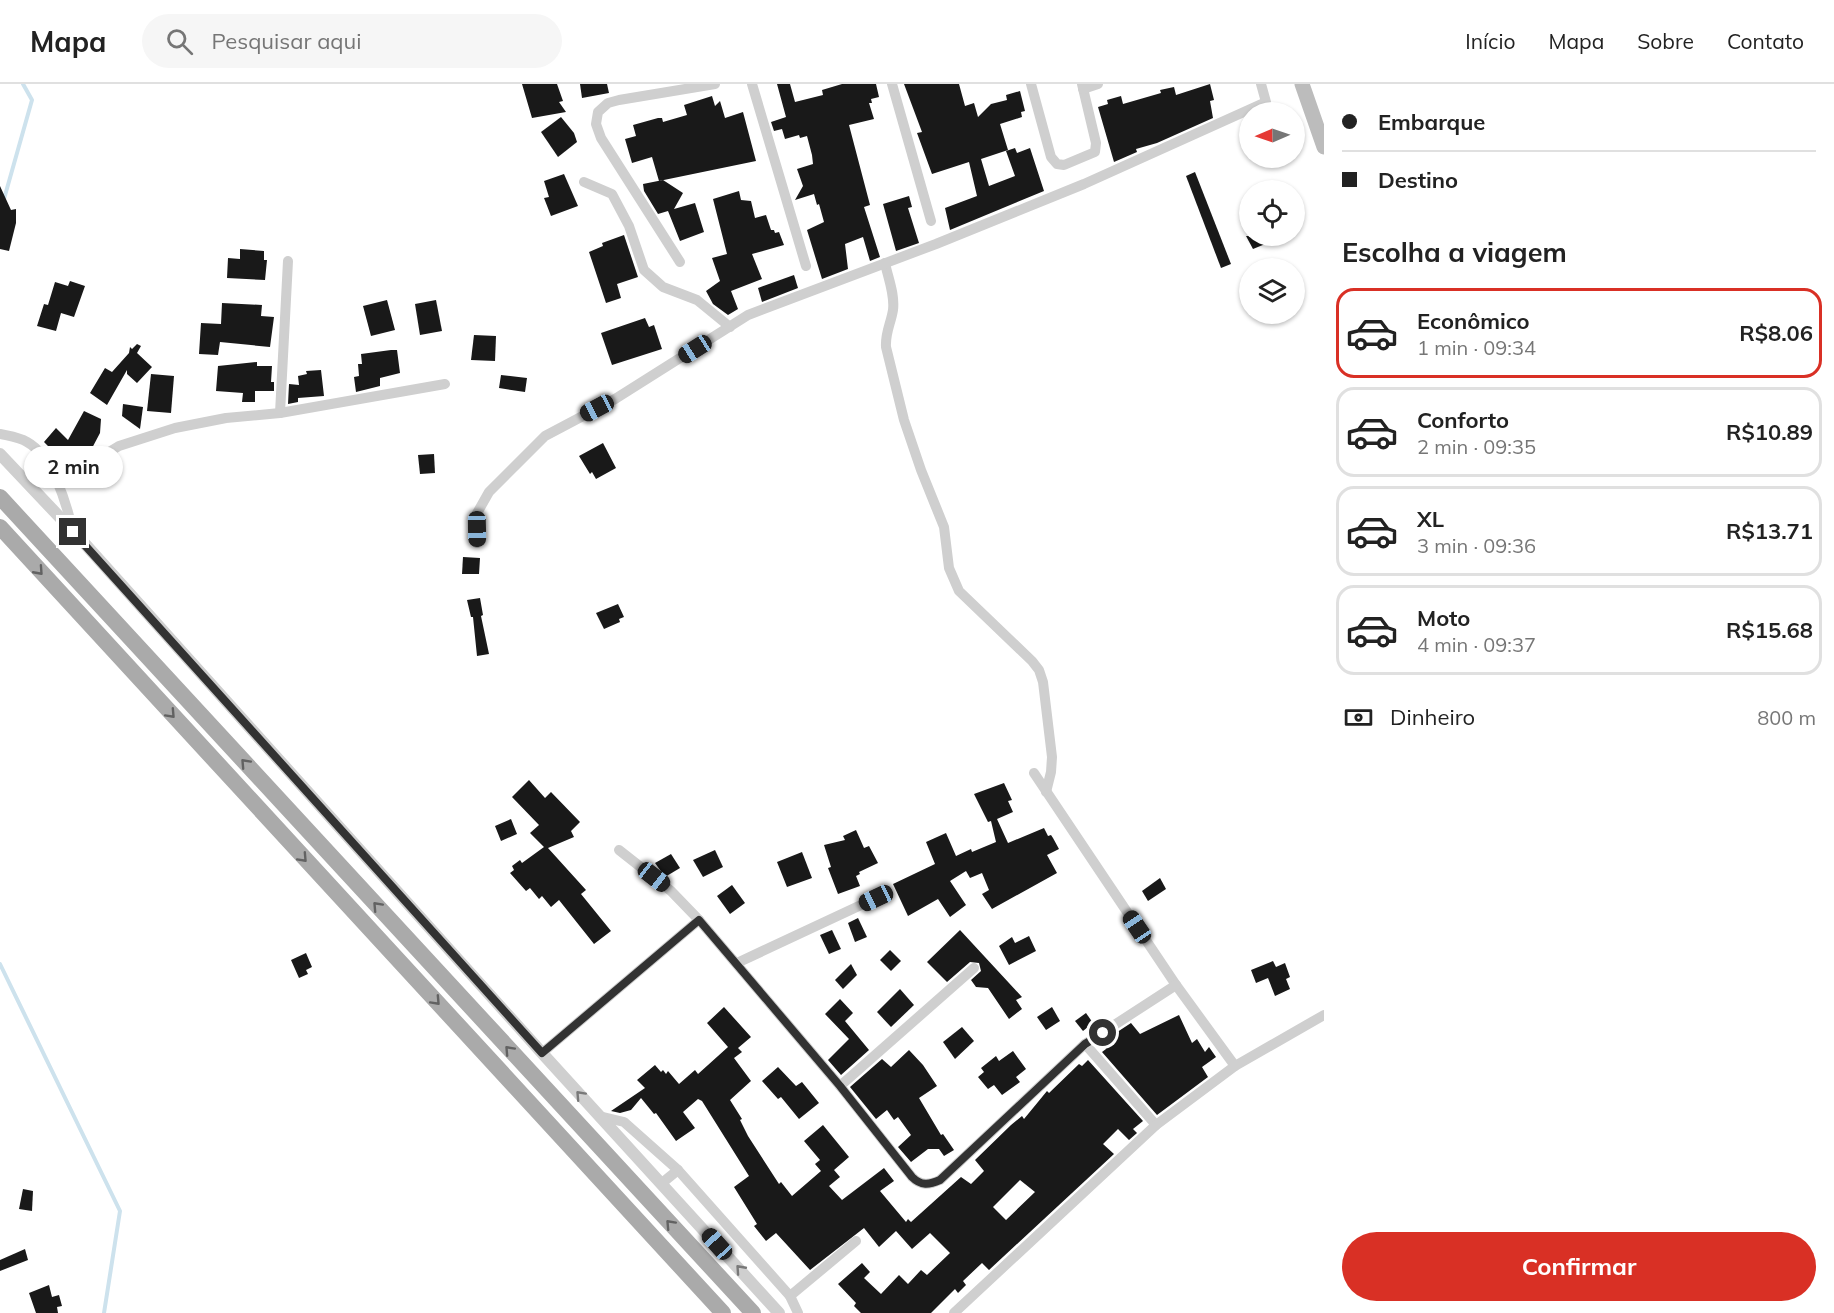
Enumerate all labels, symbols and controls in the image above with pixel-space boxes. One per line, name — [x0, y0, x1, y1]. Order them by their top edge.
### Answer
search box — [142, 14, 562, 68]
text: Mapa — [30, 24, 106, 59]
icon: search — [163, 25, 196, 58]
text: Pesquisar aqui — [211, 27, 361, 55]
text: Início — [1465, 28, 1515, 54]
text: Mapa — [1548, 28, 1604, 54]
text: Sobre — [1637, 28, 1694, 54]
text: Contato — [1727, 28, 1804, 54]
north arrow — [1239, 102, 1305, 168]
map controls — [1239, 102, 1305, 324]
text: Embarque — [1378, 108, 1485, 136]
text: Destino — [1378, 166, 1458, 194]
button: locate — [1239, 180, 1305, 246]
text: Escolha a viagem — [1342, 235, 1567, 269]
button: layers — [1239, 258, 1305, 324]
icon: car — [1345, 306, 1399, 360]
text: Econômico — [1417, 307, 1530, 335]
text: R$8.06 — [1739, 319, 1813, 347]
car — [675, 332, 715, 366]
text: 1 min · 09:34 — [1417, 335, 1536, 360]
car — [577, 392, 617, 424]
icon: car — [1345, 405, 1399, 459]
text: Conforto — [1417, 406, 1509, 434]
text: R$10.89 — [1726, 418, 1813, 446]
text: 2 min · 09:35 — [1417, 434, 1536, 459]
callout: 2 min — [23, 445, 122, 487]
text: 2 min — [47, 454, 100, 479]
icon: car — [1345, 504, 1399, 558]
text: XL — [1417, 505, 1444, 533]
car — [468, 511, 486, 547]
text: R$13.71 — [1726, 517, 1813, 545]
route end — [59, 518, 86, 545]
text: 3 min · 09:36 — [1417, 533, 1536, 558]
one-way arrow — [32, 563, 43, 574]
icon: car — [1345, 603, 1399, 657]
text: Moto — [1417, 604, 1470, 632]
text: R$15.68 — [1726, 616, 1813, 644]
text: 4 min · 09:37 — [1417, 632, 1536, 657]
icon: cash — [1342, 701, 1375, 734]
text: Dinheiro — [1390, 703, 1475, 731]
text: 800 m — [1757, 705, 1816, 730]
one-way arrow — [164, 707, 175, 718]
one-way arrow — [241, 759, 252, 770]
one-way arrow — [296, 850, 307, 861]
car — [634, 859, 674, 895]
car — [856, 882, 896, 914]
one-way arrow — [373, 902, 384, 913]
car — [1119, 907, 1155, 947]
one-way arrow — [428, 994, 439, 1005]
route start — [1089, 1019, 1116, 1046]
one-way arrow — [506, 1046, 517, 1057]
one-way arrow — [576, 1091, 587, 1102]
one-way arrow — [666, 1220, 677, 1230]
car — [698, 1225, 736, 1263]
button: Confirmar — [1342, 1232, 1816, 1301]
one-way arrow — [736, 1265, 747, 1276]

